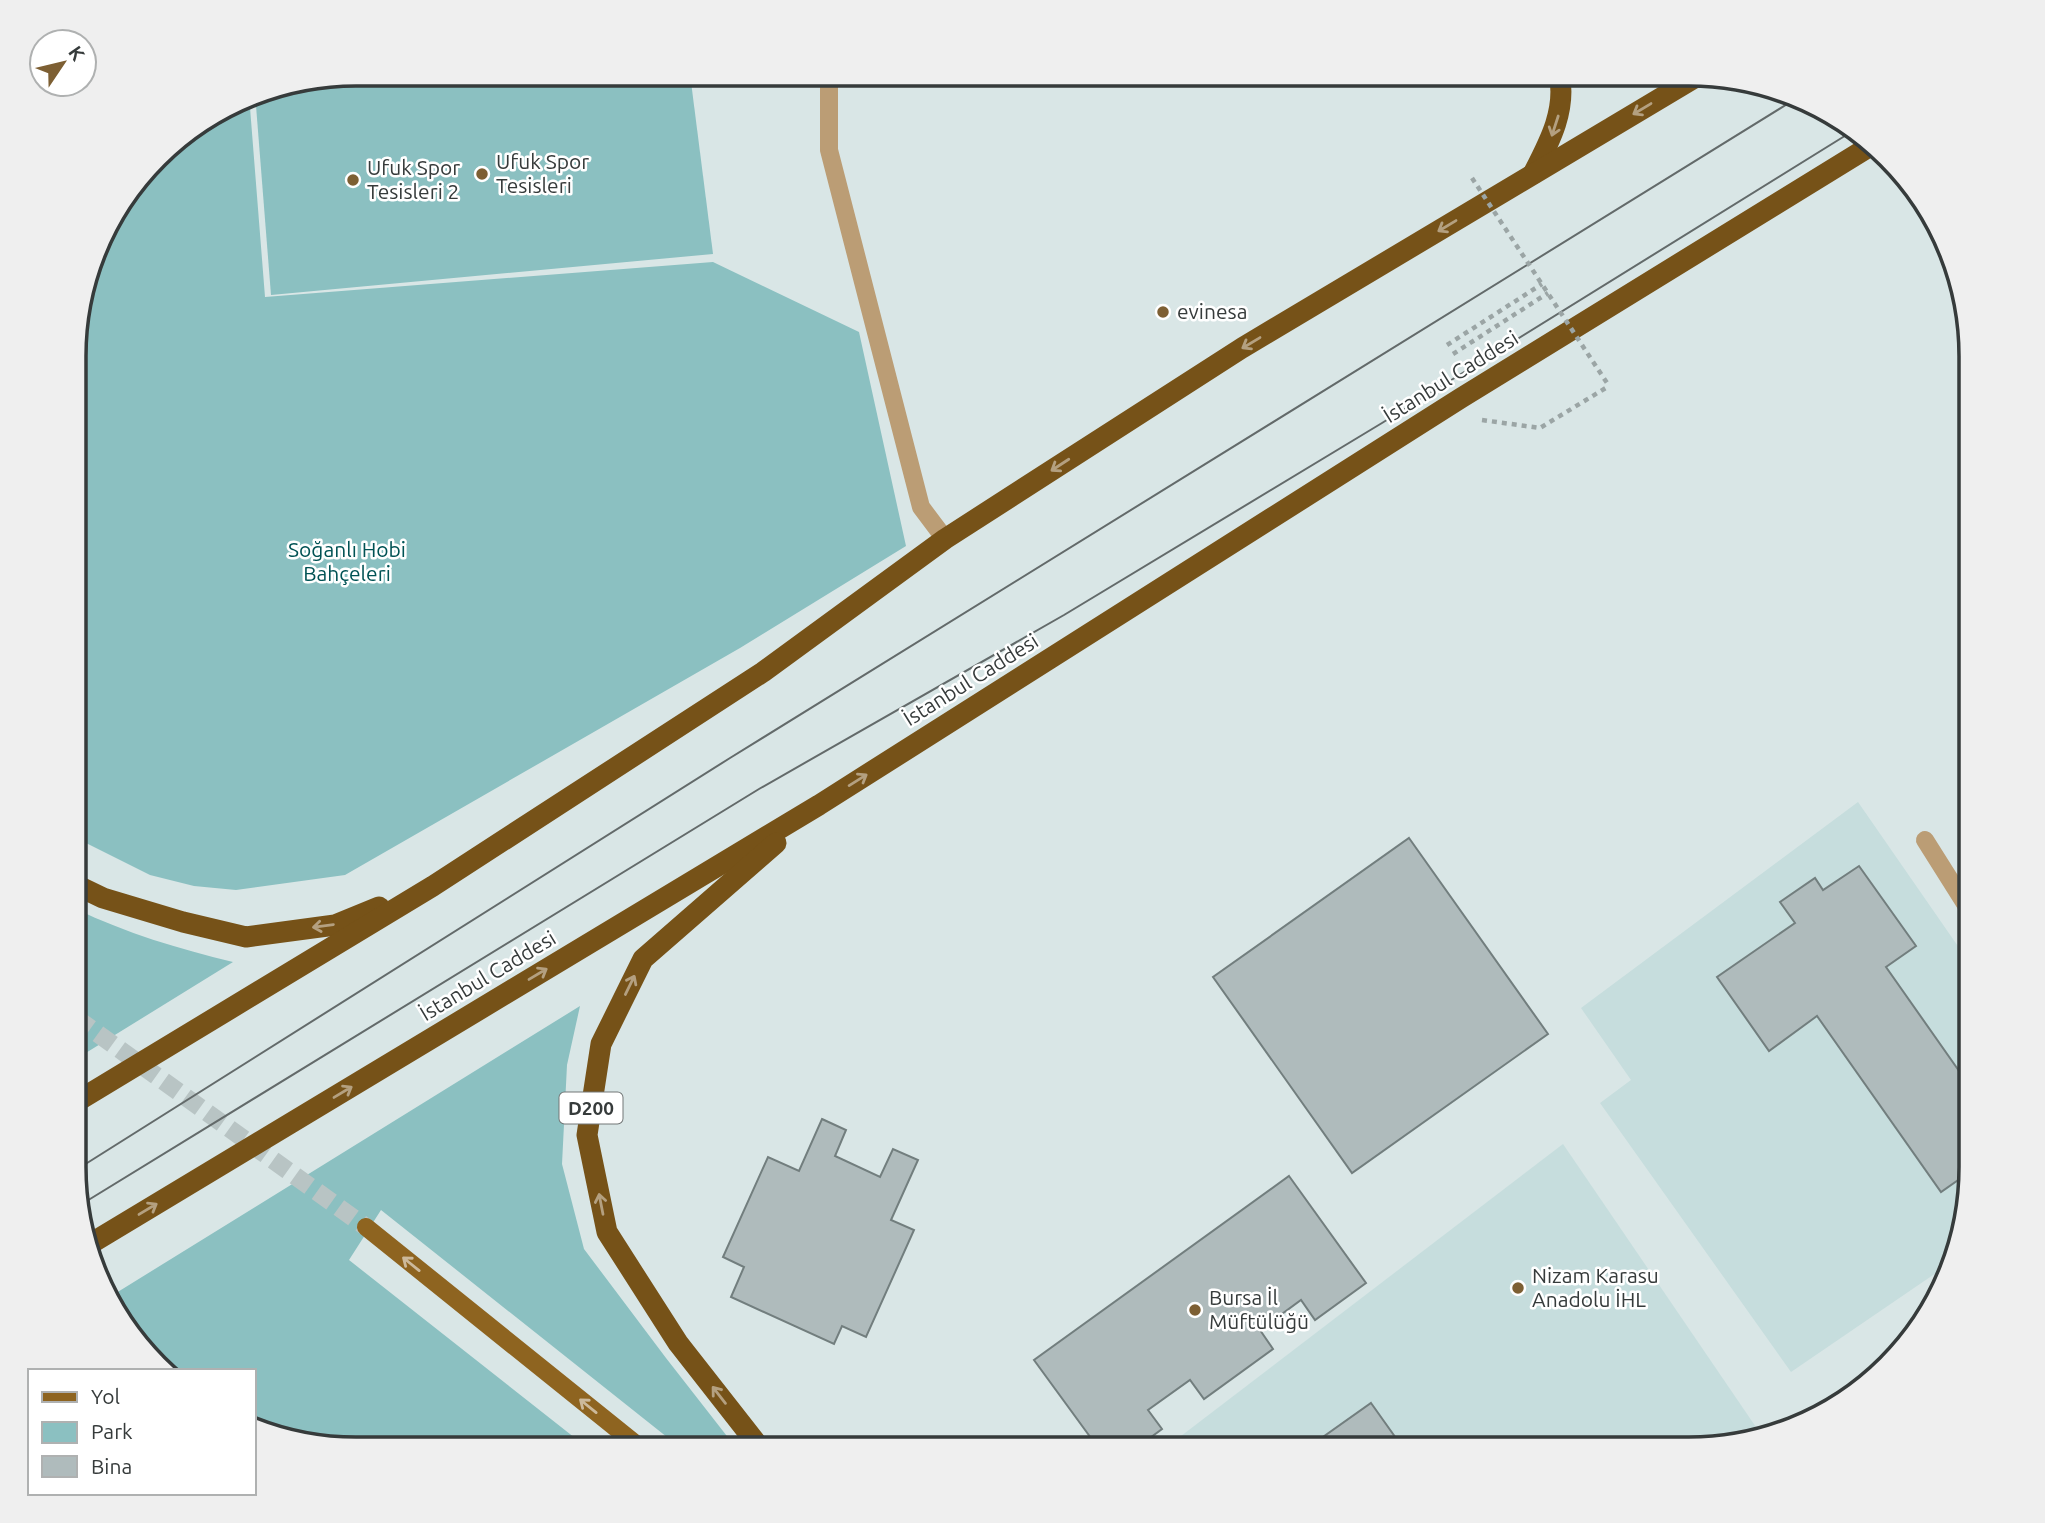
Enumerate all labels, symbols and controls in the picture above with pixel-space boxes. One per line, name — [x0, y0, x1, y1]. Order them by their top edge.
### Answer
north arrow — [28, 28, 98, 98]
text: K — [64, 42, 90, 65]
one-way arrow — [1632, 102, 1652, 116]
one-way arrow — [1547, 114, 1560, 136]
place label: Ufuk Spor Tesisleri — [496, 149, 589, 197]
place label: Ufuk Spor Tesisleri 2 — [367, 155, 460, 203]
marker: Ufuk Spor Tesisleri — [474, 166, 490, 182]
marker: Ufuk Spor Tesisleri 2 — [345, 172, 361, 188]
one-way arrow — [1437, 219, 1457, 233]
place label: evinesa — [1177, 299, 1247, 323]
marker: evinesa — [1155, 304, 1171, 320]
street label: İstanbul Caddesi — [1379, 325, 1522, 427]
one-way arrow — [1242, 336, 1262, 350]
one-way arrow — [1051, 458, 1070, 473]
park label: Soğanlı Hobi Bahçeleri — [288, 537, 406, 585]
street label: İstanbul Caddesi — [899, 628, 1042, 730]
one-way arrow — [848, 773, 867, 788]
one-way arrow — [312, 920, 335, 933]
street label: İstanbul Caddesi — [415, 925, 560, 1025]
one-way arrow — [527, 967, 547, 981]
one-way arrow — [623, 975, 637, 996]
one-way arrow — [332, 1084, 352, 1098]
road number: D200 — [560, 1092, 622, 1124]
one-way arrow — [594, 1193, 607, 1216]
one-way arrow — [138, 1202, 158, 1216]
one-way arrow — [403, 1256, 421, 1271]
place label: Nizam Karasu Anadolu İHL — [1532, 1263, 1659, 1311]
marker: Nizam Karasu Anadolu İHL — [1510, 1280, 1526, 1296]
place label: Bursa İl Müftülüğü — [1209, 1285, 1309, 1333]
marker: Bursa İl Müftülüğü — [1187, 1302, 1203, 1318]
legend — [28, 1369, 256, 1495]
text: Yol — [91, 1384, 120, 1408]
one-way arrow — [712, 1387, 727, 1405]
one-way arrow — [580, 1399, 598, 1414]
text: Park — [91, 1419, 133, 1443]
text: Bina — [91, 1454, 132, 1478]

